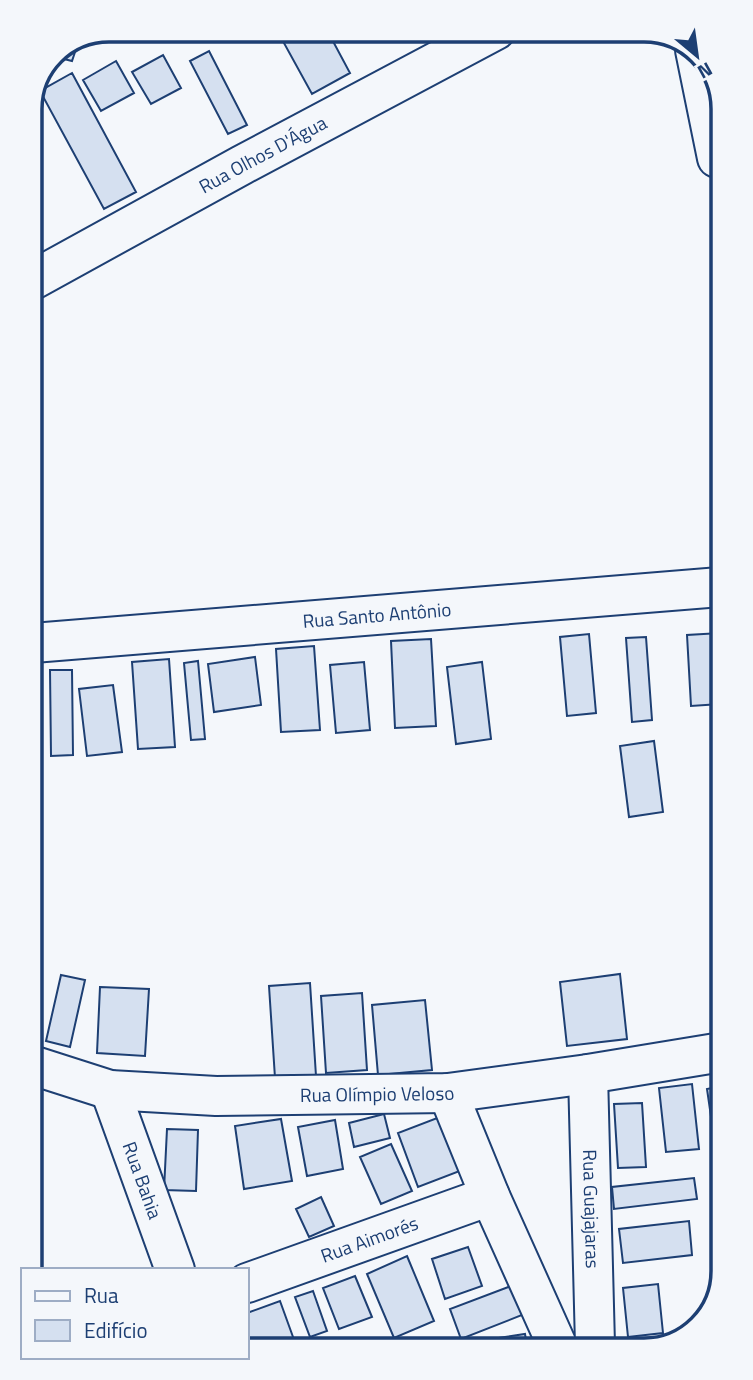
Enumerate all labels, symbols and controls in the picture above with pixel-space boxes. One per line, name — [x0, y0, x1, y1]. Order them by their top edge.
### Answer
north arrow — [662, 21, 732, 91]
text: N — [693, 55, 718, 87]
street label: Rua Olhos D'Água — [193, 107, 332, 200]
street label: Rua Santo Antônio — [301, 594, 452, 635]
street label: Rua Olímpio Veloso — [300, 1077, 456, 1109]
street label: Rua Bahia — [116, 1137, 171, 1223]
street label: Rua Guajajaras — [576, 1149, 608, 1269]
street label: Rua Aimorés — [316, 1208, 422, 1270]
legend — [21, 1268, 248, 1359]
text: Rua — [84, 1279, 119, 1311]
text: Edifício — [84, 1314, 148, 1346]

